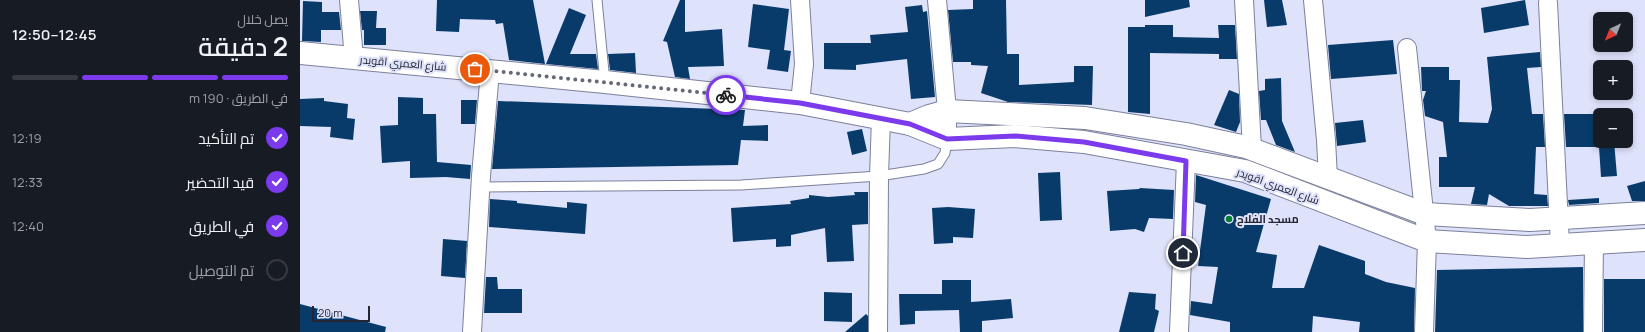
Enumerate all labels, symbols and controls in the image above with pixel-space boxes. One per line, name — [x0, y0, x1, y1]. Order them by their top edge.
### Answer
text: يصل خلال — [237, 10, 288, 28]
north arrow — [1593, 12, 1633, 52]
map controls — [1593, 12, 1633, 148]
text: 12:45–12:50 — [12, 24, 96, 45]
text: 2 دقيقة — [198, 28, 288, 64]
street label: شارع العمري اقويدر — [358, 51, 447, 76]
pin — [458, 52, 492, 86]
icon: bag — [464, 58, 486, 80]
button: + — [1593, 60, 1633, 100]
courier — [706, 75, 746, 115]
icon: bike — [715, 84, 737, 106]
text: في الطريق · 190 m — [189, 89, 288, 107]
button: − — [1593, 108, 1633, 148]
icon: check — [266, 127, 288, 149]
text: تم التأكيد — [198, 128, 254, 149]
text: 12:19 — [12, 129, 42, 147]
street label: شارع العمري اقويدر — [1233, 163, 1322, 209]
icon: check — [266, 171, 288, 193]
text: قيد التحضير — [186, 172, 254, 193]
text: 12:33 — [12, 173, 43, 191]
place label: مسجد الفلاح — [1237, 211, 1299, 227]
marker: مسجد الفلاح — [1224, 214, 1234, 224]
icon: check — [266, 215, 288, 237]
text: في الطريق — [189, 216, 254, 237]
text: 12:40 — [12, 217, 44, 235]
pin — [1166, 236, 1200, 270]
icon: home — [1172, 242, 1194, 264]
text: تم التوصيل — [189, 260, 254, 281]
scale bar — [312, 304, 370, 323]
text: 20 m — [318, 305, 343, 320]

